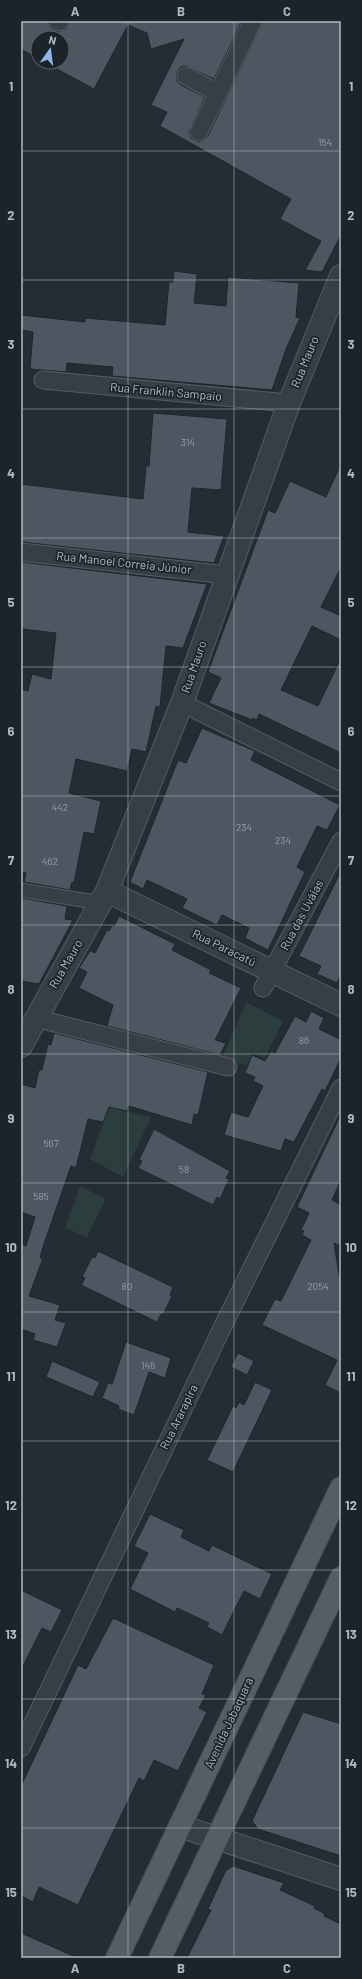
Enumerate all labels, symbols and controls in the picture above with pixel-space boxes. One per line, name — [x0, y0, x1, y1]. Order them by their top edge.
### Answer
text: A — [71, 3, 80, 19]
text: B — [177, 3, 185, 19]
text: C — [283, 3, 291, 19]
north arrow — [30, 30, 70, 70]
text: N — [47, 33, 58, 47]
text: 1 — [9, 78, 13, 94]
text: 1 — [349, 78, 353, 94]
house number: 154 — [318, 136, 332, 148]
text: 2 — [7, 207, 15, 223]
text: 2 — [347, 207, 355, 223]
street label: Rua Mauro — [287, 334, 321, 389]
text: 3 — [7, 336, 15, 352]
text: 3 — [347, 336, 355, 352]
street label: Rua Franklin Sampaio — [110, 379, 222, 403]
house number: 314 — [181, 436, 195, 448]
text: 4 — [7, 465, 15, 481]
text: 4 — [347, 465, 355, 481]
street label: Rua Manoel Correia Júnior — [56, 548, 193, 576]
text: 5 — [7, 594, 15, 610]
text: 5 — [347, 594, 355, 610]
street label: Rua Mauro — [178, 639, 209, 695]
text: 6 — [8, 723, 15, 739]
text: 6 — [348, 723, 355, 739]
house number: 442 — [52, 801, 68, 813]
house number: 234 — [236, 821, 252, 833]
house number: 234 — [275, 834, 291, 846]
text: 7 — [8, 852, 15, 868]
text: 7 — [348, 852, 355, 868]
house number: 462 — [42, 855, 58, 867]
street label: Rua das Uváias — [277, 877, 326, 952]
street label: Rua Paracatú — [190, 926, 259, 969]
street label: Rua Mauro — [45, 936, 85, 991]
text: 8 — [7, 981, 15, 997]
text: 8 — [347, 981, 355, 997]
house number: 86 — [299, 1034, 309, 1046]
text: 9 — [8, 1110, 15, 1126]
text: 9 — [348, 1110, 355, 1126]
house number: 567 — [43, 1137, 59, 1149]
house number: 58 — [179, 1163, 189, 1175]
house number: 585 — [33, 1190, 49, 1202]
text: 10 — [5, 1239, 17, 1255]
text: 10 — [345, 1239, 357, 1255]
house number: 80 — [122, 1280, 132, 1292]
house number: 2054 — [307, 1280, 329, 1292]
house number: 146 — [141, 1359, 155, 1371]
text: 11 — [6, 1368, 16, 1384]
text: 11 — [346, 1368, 356, 1384]
street label: Rua Ararapira — [156, 1382, 200, 1451]
text: 12 — [5, 1497, 17, 1513]
text: 12 — [345, 1497, 357, 1513]
text: 13 — [5, 1626, 17, 1642]
text: 13 — [345, 1626, 357, 1642]
street label: Avenida Jabaquara — [201, 1675, 255, 1770]
text: 14 — [5, 1755, 17, 1771]
text: 14 — [345, 1755, 357, 1771]
text: 15 — [5, 1884, 17, 1900]
text: 15 — [345, 1884, 357, 1900]
text: A — [71, 1960, 80, 1976]
text: B — [177, 1960, 185, 1976]
text: C — [283, 1960, 291, 1976]

